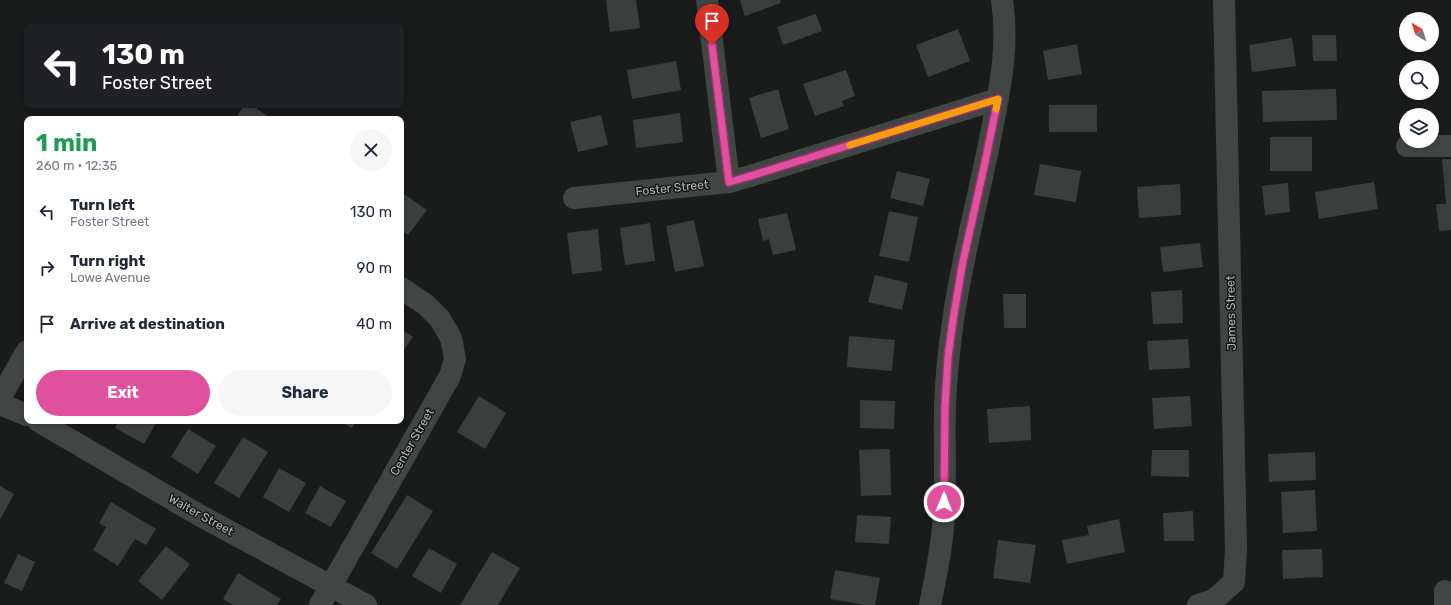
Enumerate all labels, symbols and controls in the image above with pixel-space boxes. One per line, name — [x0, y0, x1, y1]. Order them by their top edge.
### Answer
pin — [695, 4, 729, 45]
icon: arrive — [701, 10, 723, 32]
north arrow — [1399, 12, 1439, 52]
map controls — [1399, 12, 1439, 148]
text: 130 m — [102, 38, 185, 71]
icon: left — [36, 40, 88, 92]
button: search — [1399, 60, 1439, 100]
text: Foster Street — [102, 72, 212, 94]
button: layers — [1399, 108, 1439, 148]
text: 1 min — [36, 129, 97, 157]
button: close — [350, 129, 392, 171]
text: 260 m · 12:35 — [36, 158, 117, 173]
street label: Foster Street — [635, 177, 709, 199]
text: Turn left — [70, 196, 135, 214]
icon: left — [36, 201, 58, 223]
text: 130 m — [350, 203, 392, 221]
text: Foster Street — [70, 214, 149, 229]
text: Turn right — [70, 252, 145, 270]
icon: right — [36, 257, 58, 279]
text: 90 m — [357, 259, 392, 277]
text: Lowe Avenue — [70, 270, 150, 285]
street label: James Street — [1223, 275, 1239, 351]
icon: arrive — [36, 313, 58, 335]
text: Arrive at destination — [70, 315, 225, 333]
text: 40 m — [356, 315, 392, 333]
button: Exit — [36, 370, 210, 416]
button: Share — [218, 370, 392, 416]
street label: Center Street — [387, 406, 437, 478]
position arrow — [923, 481, 965, 523]
street label: Walter Street — [166, 491, 236, 539]

